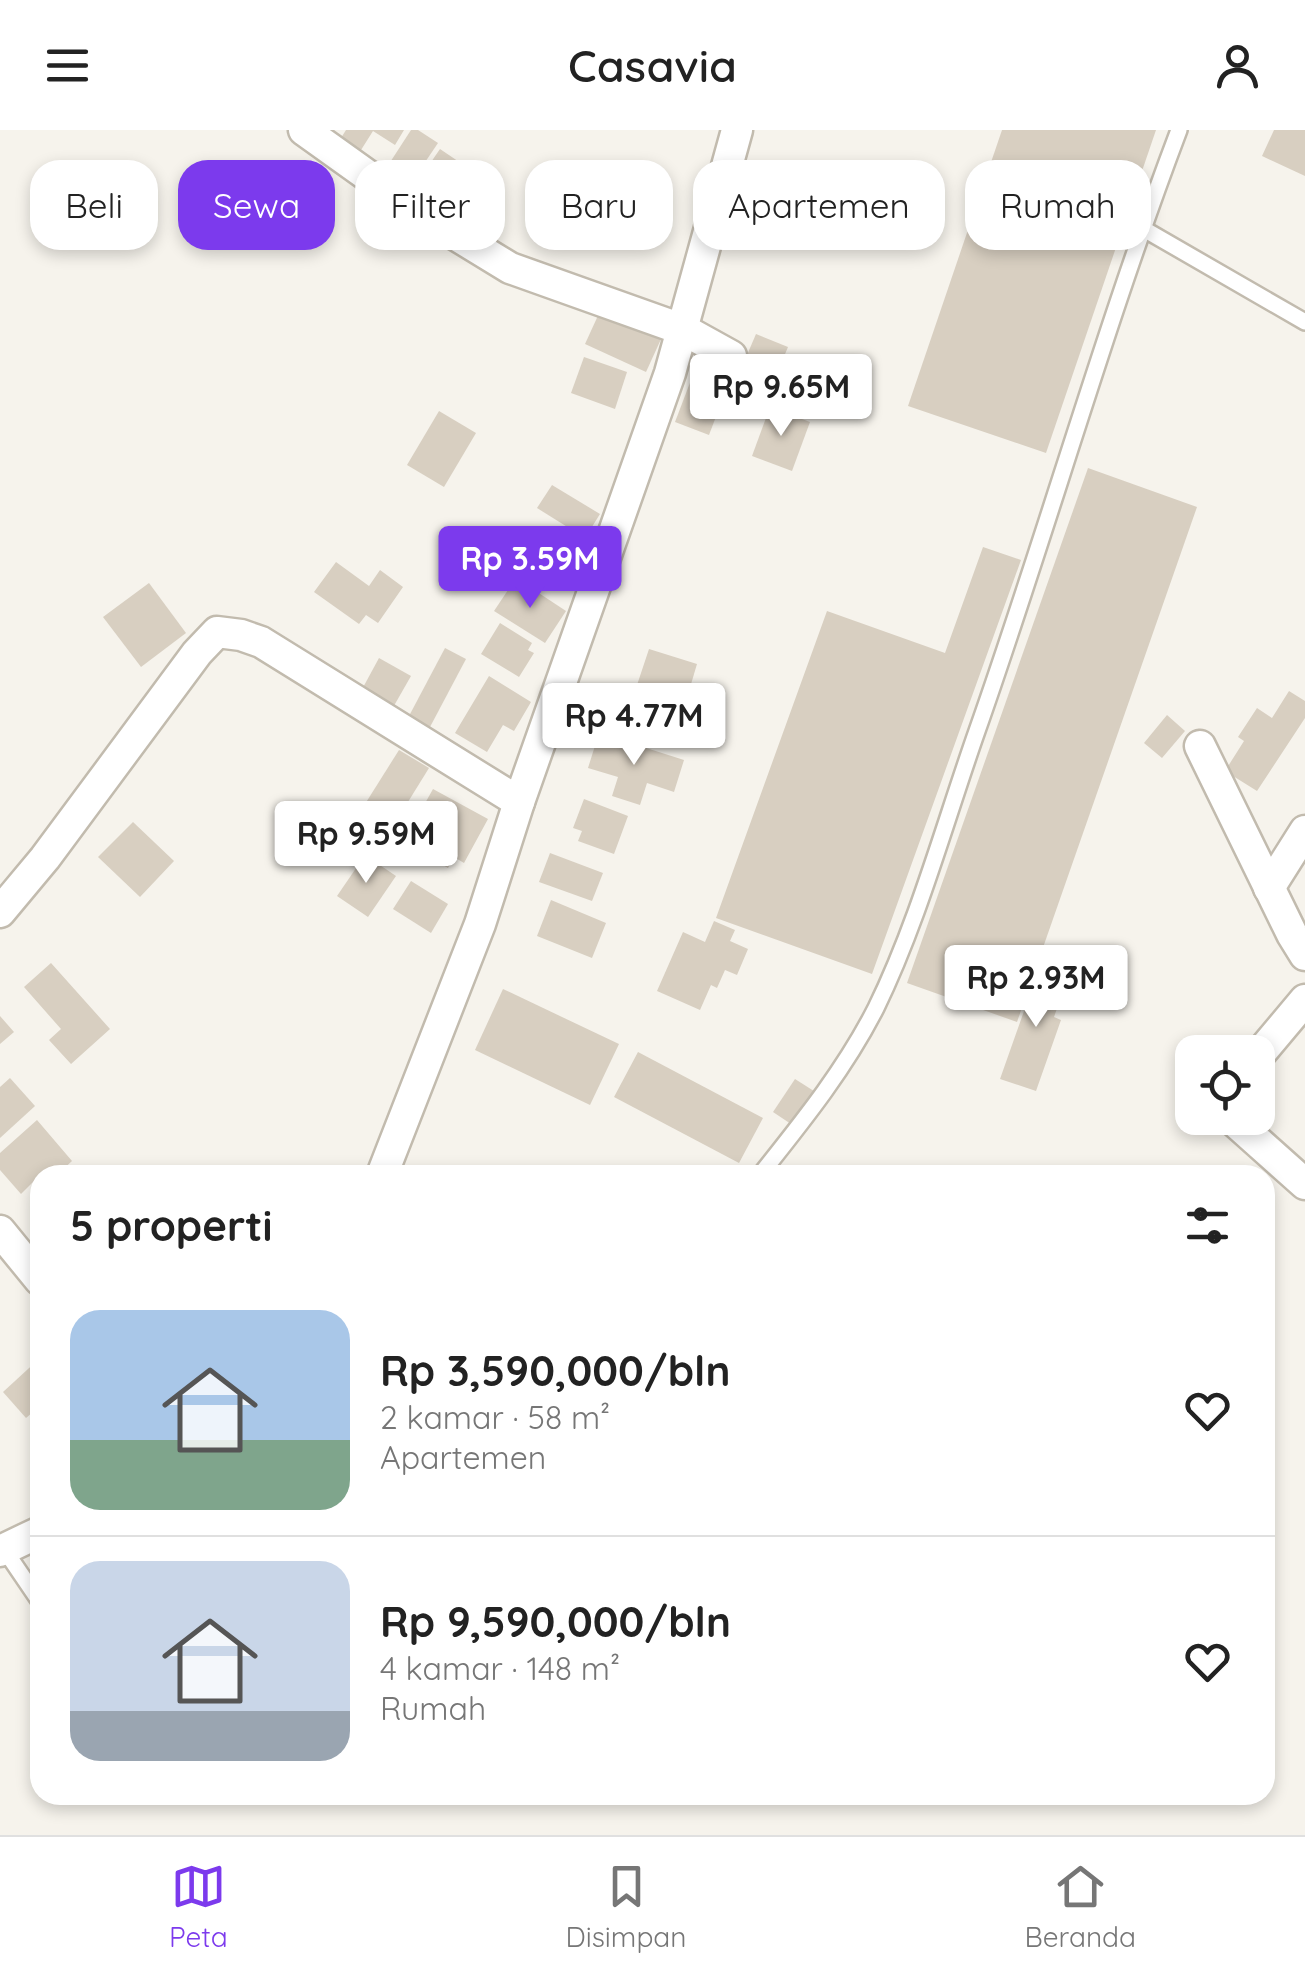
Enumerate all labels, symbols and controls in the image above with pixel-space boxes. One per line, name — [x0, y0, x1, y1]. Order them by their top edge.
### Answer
text: Casavia — [568, 37, 737, 93]
icon: menu — [40, 38, 95, 93]
icon: person — [1210, 38, 1265, 93]
chip: Beli — [30, 160, 158, 250]
chip: Sewa — [178, 160, 335, 250]
chip: Filter — [355, 160, 505, 250]
chip: Baru — [525, 160, 673, 250]
chip: Apartemen — [693, 160, 945, 250]
chip: Rumah — [965, 160, 1151, 250]
pin: Rp 9.65M — [678, 354, 884, 439]
text: Rp 9.65M — [712, 366, 850, 406]
pin: Rp 3.59M — [427, 526, 633, 611]
text: Rp 3.59M — [460, 538, 600, 578]
pin: Rp 4.77M — [531, 683, 737, 768]
text: Rp 4.77M — [564, 695, 704, 735]
pin: Rp 9.59M — [263, 801, 469, 886]
text: Rp 9.59M — [297, 813, 435, 853]
pin: Rp 2.93M — [933, 945, 1139, 1030]
text: Rp 2.93M — [967, 957, 1105, 997]
map controls — [1175, 1035, 1275, 1135]
button: locate — [1175, 1035, 1275, 1135]
icon: filters — [1180, 1198, 1235, 1253]
text: 5 properti — [70, 1199, 272, 1252]
text: Rp 3,590,000/bln — [380, 1344, 730, 1397]
icon: home — [150, 1350, 270, 1470]
icon: heart — [1180, 1383, 1235, 1438]
text: 2 kamar · 58 m² — [380, 1397, 610, 1437]
text: Apartemen — [380, 1437, 546, 1477]
text: Rp 9,590,000/bln — [380, 1595, 731, 1648]
icon: home — [150, 1601, 270, 1721]
icon: heart — [1180, 1634, 1235, 1689]
text: 4 kamar · 148 m² — [380, 1648, 620, 1688]
text: Rumah — [380, 1688, 486, 1728]
tab: Peta — [169, 1859, 228, 1954]
tab: Disimpan — [566, 1859, 687, 1954]
tab: Beranda — [1024, 1859, 1136, 1954]

